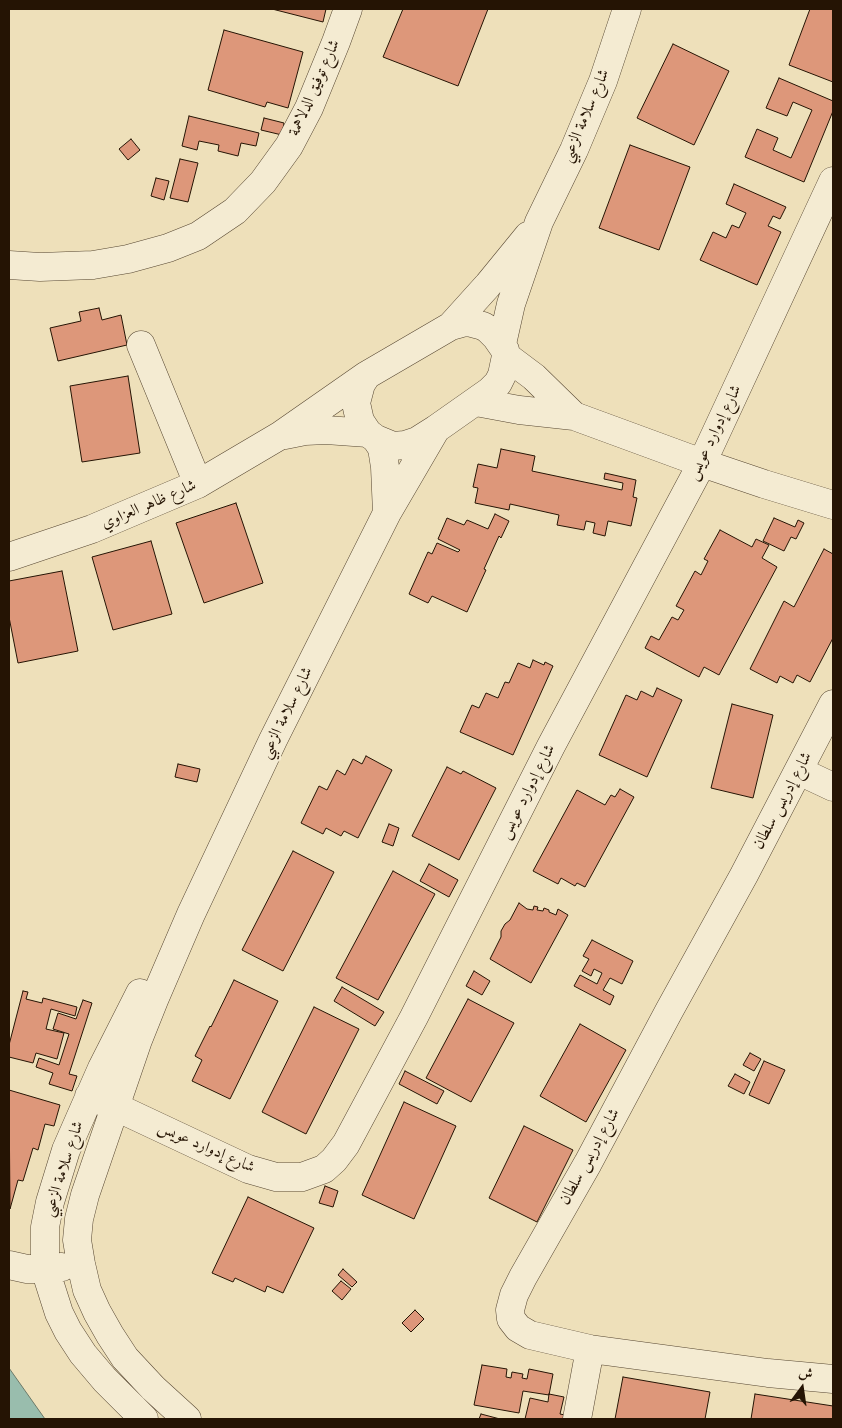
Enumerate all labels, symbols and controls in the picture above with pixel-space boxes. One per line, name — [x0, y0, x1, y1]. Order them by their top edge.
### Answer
street label: شارع توفيق الدلاهمة — [285, 37, 345, 139]
street label: شارع سلامة الزعبي — [558, 66, 614, 166]
street label: شارع إدوارد عويس — [684, 382, 746, 484]
street label: شارع ظاهر العزاوي — [99, 476, 199, 534]
street label: شارع سلامة الزعبي — [257, 664, 317, 762]
street label: شارع إدوارد عويس — [496, 741, 560, 843]
street label: شارع إدريس سلطان — [749, 749, 817, 853]
street label: شارع إدريس سلطان — [556, 1105, 624, 1209]
street label: شارع إدوارد عويس — [155, 1118, 257, 1178]
street label: شارع سلامة الزعبي — [39, 1119, 89, 1219]
text: ش — [797, 1362, 815, 1384]
north arrow — [777, 1363, 827, 1413]

